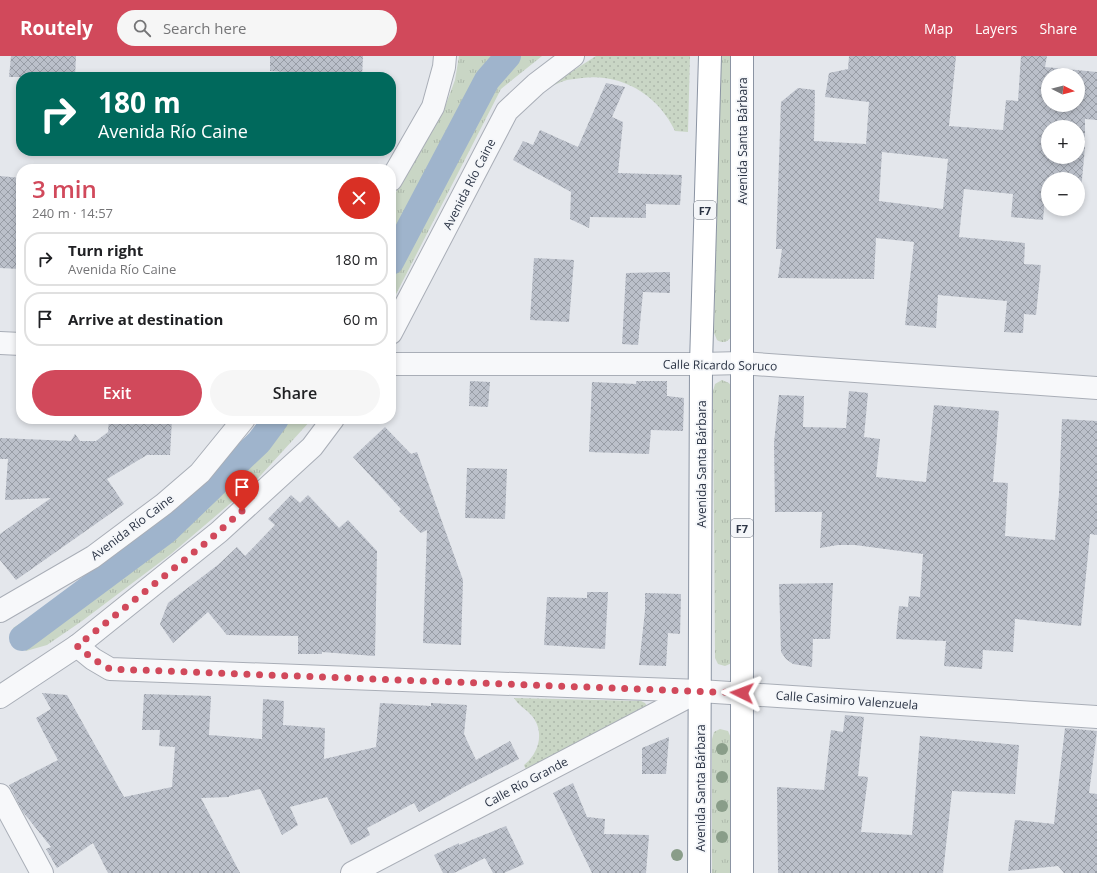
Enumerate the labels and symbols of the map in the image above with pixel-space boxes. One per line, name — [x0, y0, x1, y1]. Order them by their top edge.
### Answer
north arrow — [1041, 68, 1085, 112]
street label: Avenida Santa Bárbara — [734, 77, 751, 205]
street label: Avenida Río Caine — [439, 135, 499, 232]
road number: F7 — [694, 201, 716, 219]
street label: Calle Ricardo Soruco — [663, 356, 777, 374]
street label: Avenida Santa Bárbara — [693, 400, 710, 528]
pin — [225, 470, 259, 511]
street label: Avenida Río Caine — [87, 490, 177, 564]
road number: F7 — [731, 519, 753, 537]
position arrow — [721, 672, 763, 714]
street label: Calle Casimiro Valenzuela — [775, 687, 919, 713]
street label: Avenida Santa Bárbara — [692, 724, 709, 852]
street label: Calle Río Grande — [481, 753, 571, 811]

